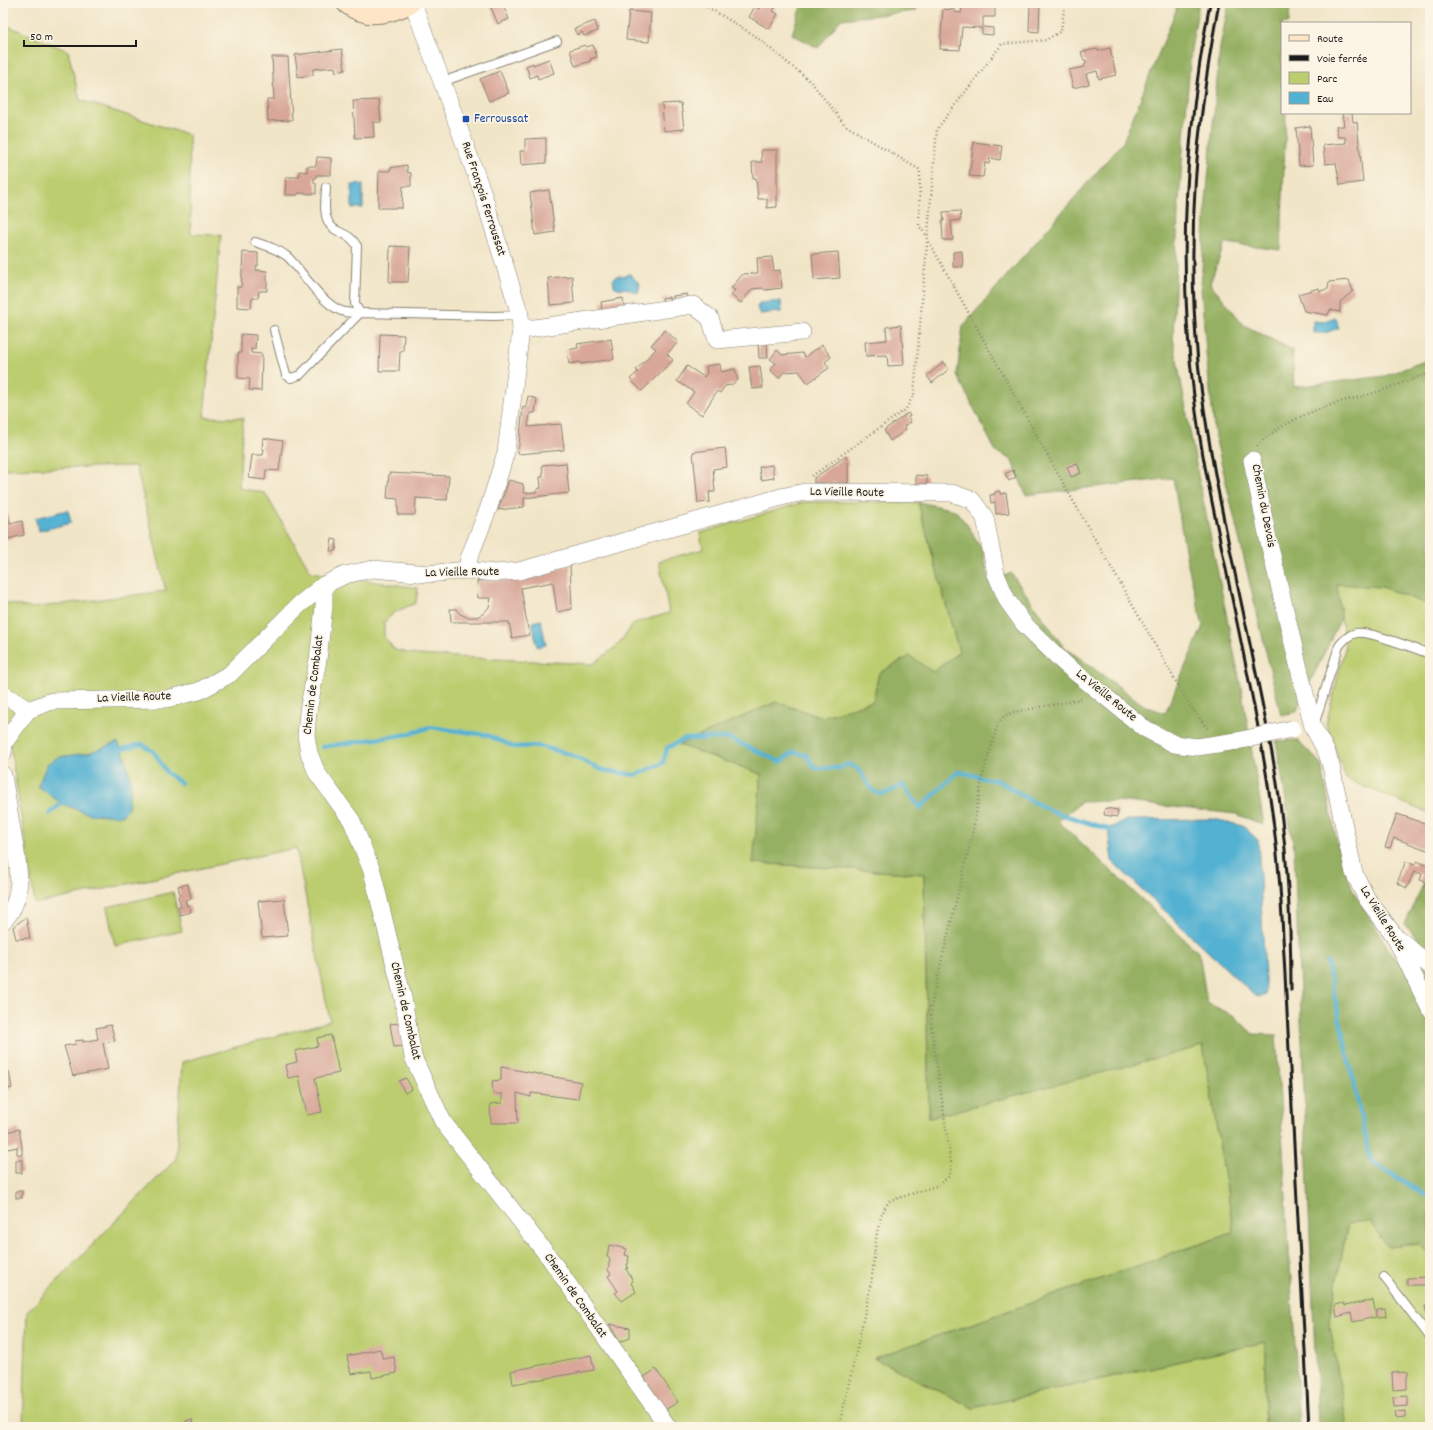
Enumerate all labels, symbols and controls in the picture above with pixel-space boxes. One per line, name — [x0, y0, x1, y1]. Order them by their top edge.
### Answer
scale bar — [24, 22, 136, 48]
legend — [1281, 22, 1411, 114]
text: 50 m — [30, 29, 53, 46]
text: Route — [1317, 31, 1343, 48]
text: Voie ferrée — [1317, 51, 1367, 68]
text: Parc — [1317, 71, 1338, 88]
text: Eau — [1317, 91, 1333, 108]
place label: Ferroussat — [474, 110, 529, 129]
marker: Ferroussat — [461, 114, 471, 124]
street label: Rue François Ferroussat — [455, 139, 511, 259]
street label: Chemin du Devais — [1246, 463, 1280, 549]
street label: La Vieille Route — [810, 483, 885, 503]
street label: La Vieille Route — [425, 563, 500, 583]
street label: Chemin de Combalat — [298, 634, 330, 736]
street label: La Vieille Route — [1071, 665, 1141, 727]
street label: La Vieille Route — [97, 687, 172, 709]
street label: La Vieille Route — [1354, 882, 1410, 956]
street label: Chemin de Combalat — [384, 960, 426, 1062]
street label: Chemin de Combalat — [539, 1250, 612, 1343]

